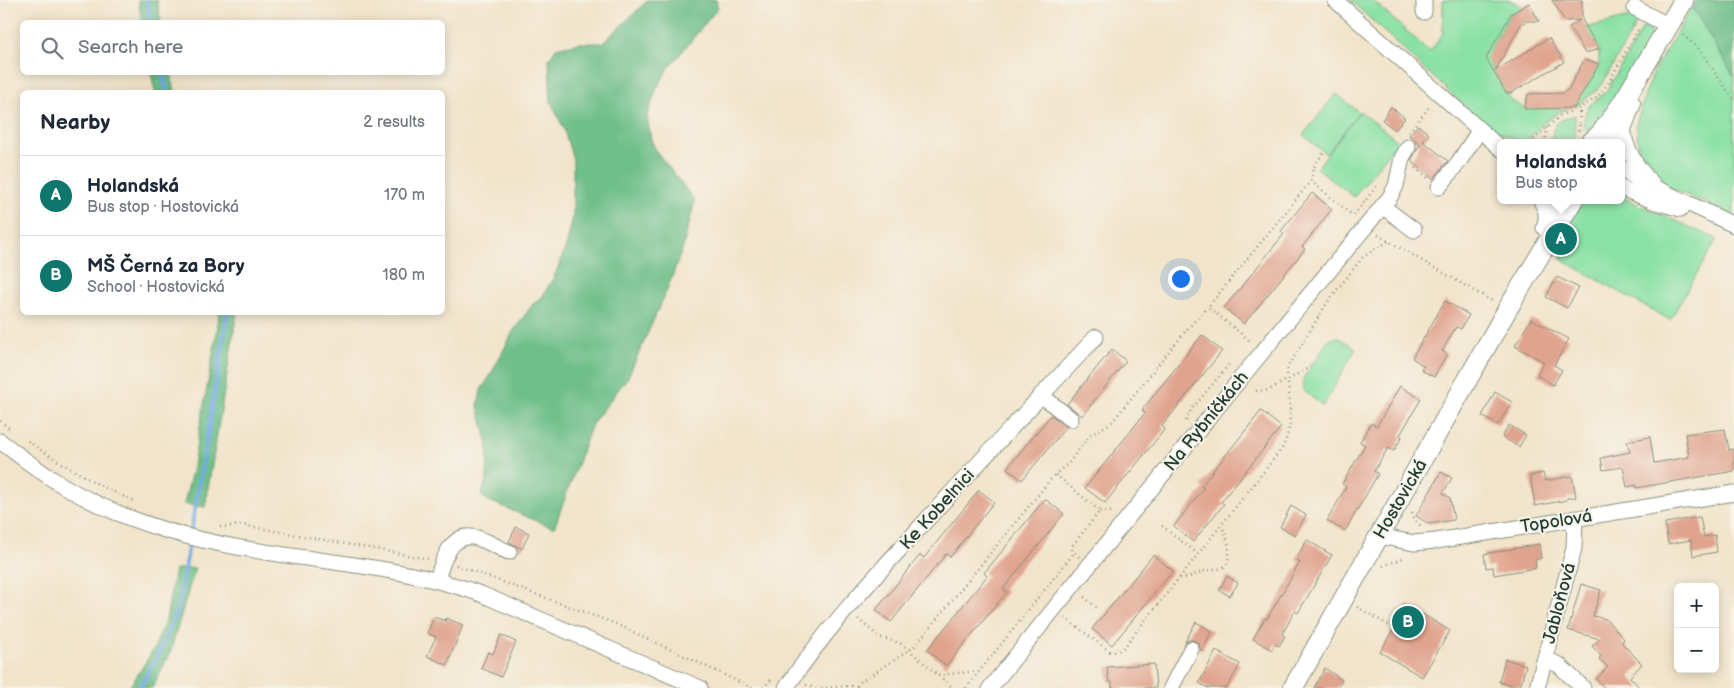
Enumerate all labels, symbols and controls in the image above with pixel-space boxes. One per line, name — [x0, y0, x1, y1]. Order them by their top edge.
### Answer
search box — [20, 20, 445, 75]
icon: search — [38, 34, 66, 62]
text: Search here — [78, 36, 183, 59]
text: Nearby — [40, 110, 110, 135]
text: 2 results — [363, 113, 425, 132]
popup — [1497, 139, 1625, 204]
text: Holandská — [1515, 151, 1607, 174]
text: Bus stop — [1515, 174, 1578, 193]
text: Holandská — [87, 175, 179, 198]
text: A — [51, 186, 61, 205]
text: 170 m — [384, 186, 425, 205]
text: Bus stop · Hostovická — [87, 198, 239, 217]
pin: A — [1545, 220, 1577, 258]
text: MŠ Černá za Bory — [87, 255, 245, 278]
text: B — [50, 266, 62, 285]
text: 180 m — [383, 266, 425, 285]
your location — [1168, 266, 1194, 292]
text: School · Hostovická — [87, 278, 225, 297]
street label: Na Rybníčkách — [1160, 367, 1253, 475]
street label: Hostovická — [1369, 456, 1432, 543]
street label: Ke Kobelnici — [896, 465, 979, 554]
street label: Topolová — [1519, 505, 1594, 538]
street label: Jabloňová — [1539, 560, 1580, 646]
map controls — [1674, 583, 1719, 673]
button: + — [1674, 583, 1719, 628]
pin: B — [1392, 603, 1424, 641]
button: − — [1674, 628, 1719, 673]

